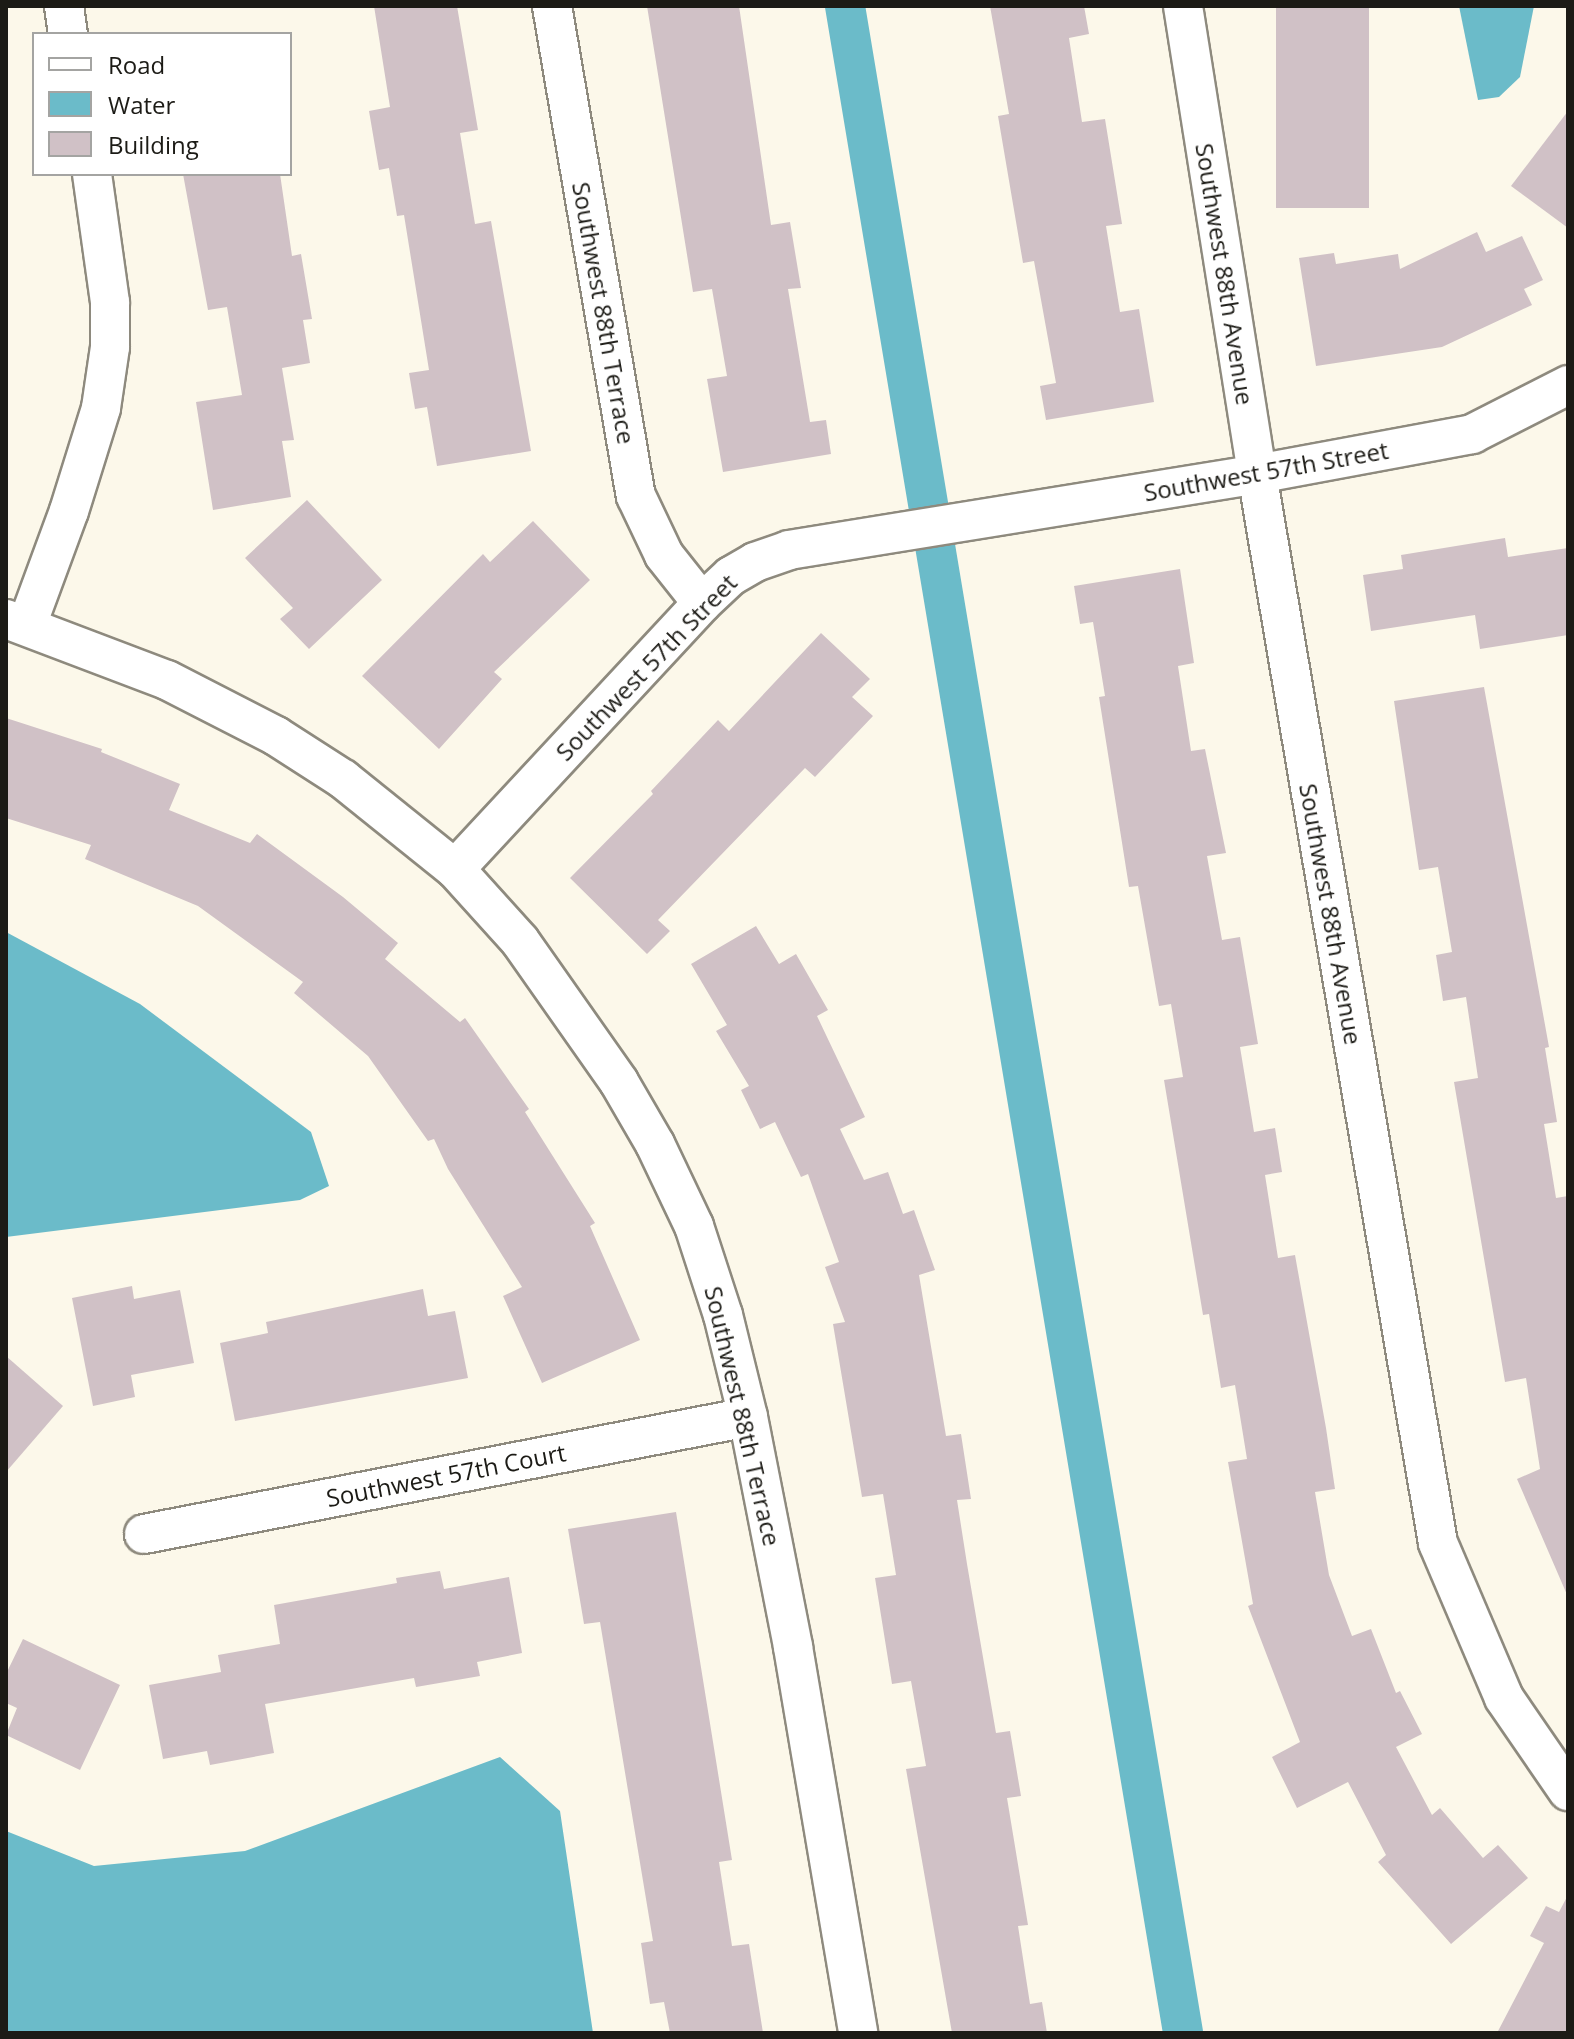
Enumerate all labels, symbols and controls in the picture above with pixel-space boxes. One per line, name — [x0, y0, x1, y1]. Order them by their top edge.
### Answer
legend — [32, 32, 292, 176]
text: Road — [108, 48, 165, 81]
text: Water — [108, 88, 175, 121]
text: Building — [108, 128, 199, 161]
street label: Southwest 88th Avenue — [1190, 141, 1260, 407]
street label: Southwest 88th Terrace — [567, 180, 641, 446]
street label: Southwest 57th Street — [1141, 435, 1391, 507]
street label: Southwest 57th Street — [550, 568, 742, 766]
street label: Southwest 88th Avenue — [1294, 781, 1368, 1047]
street label: Southwest 88th Terrace — [699, 1283, 787, 1549]
street label: Southwest 57th Court — [324, 1438, 568, 1512]

